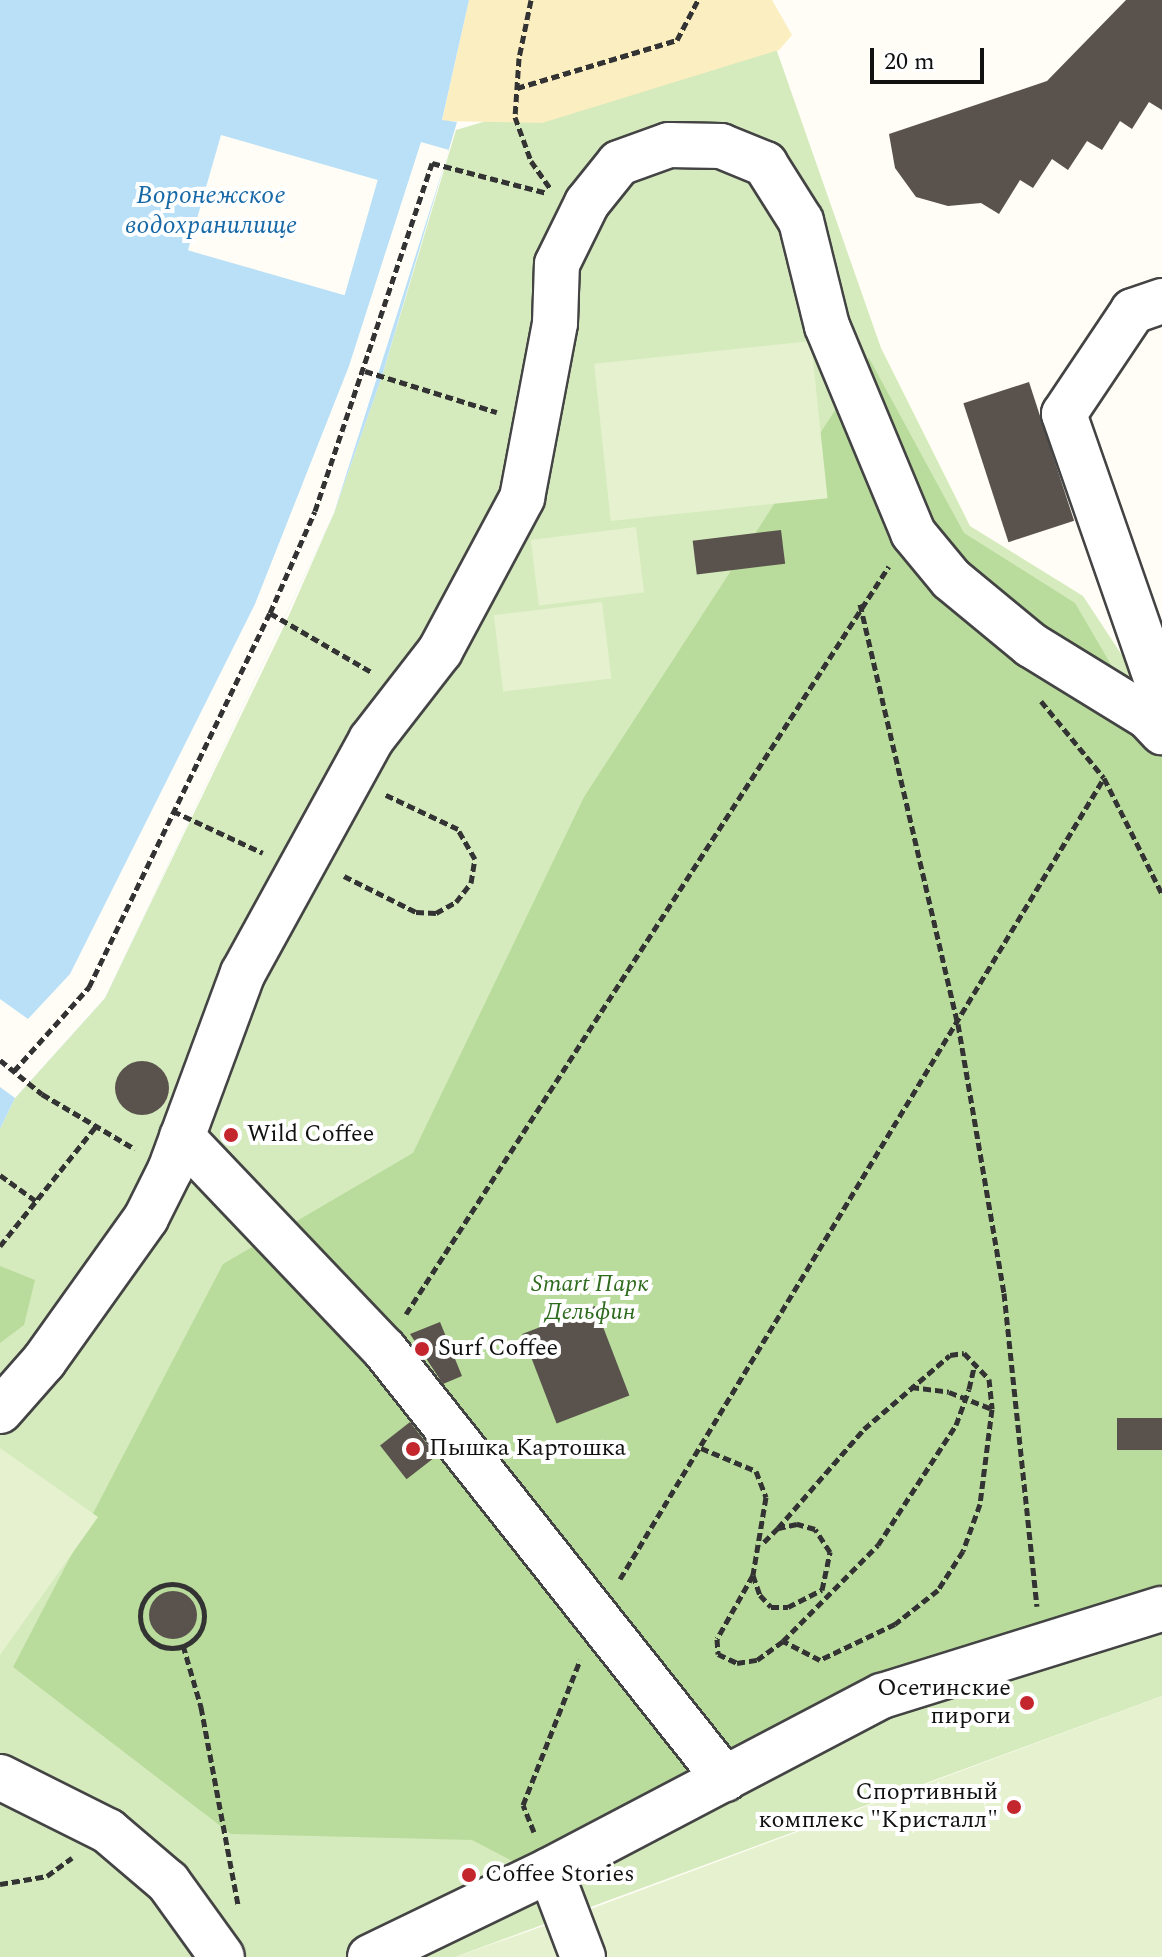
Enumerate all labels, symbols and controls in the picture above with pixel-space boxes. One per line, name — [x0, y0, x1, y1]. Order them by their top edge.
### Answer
scale bar — [874, 32, 988, 82]
text: 20 m — [884, 44, 935, 80]
water label: Воронежское водохранилище — [125, 180, 297, 242]
place label: Wild Coffee — [247, 1121, 374, 1149]
marker: Wild Coffee — [222, 1126, 240, 1144]
park label: Smart Парк Дельфин — [531, 1271, 649, 1327]
place label: Surf Coffee — [438, 1335, 558, 1363]
marker: Surf Coffee — [413, 1340, 431, 1358]
place label: Пышка Картошка — [429, 1435, 626, 1463]
marker: Пышка Картошка — [404, 1440, 422, 1458]
place label: Осетинские пироги — [877, 1675, 1011, 1731]
marker: Осетинские пироги — [1018, 1694, 1036, 1712]
place label: Спортивный комплекс "Кристалл" — [759, 1779, 998, 1835]
marker: Спортивный комплекс "Кристалл" — [1005, 1798, 1023, 1816]
place label: Coffee Stories — [485, 1861, 634, 1889]
marker: Coffee Stories — [460, 1866, 478, 1884]

